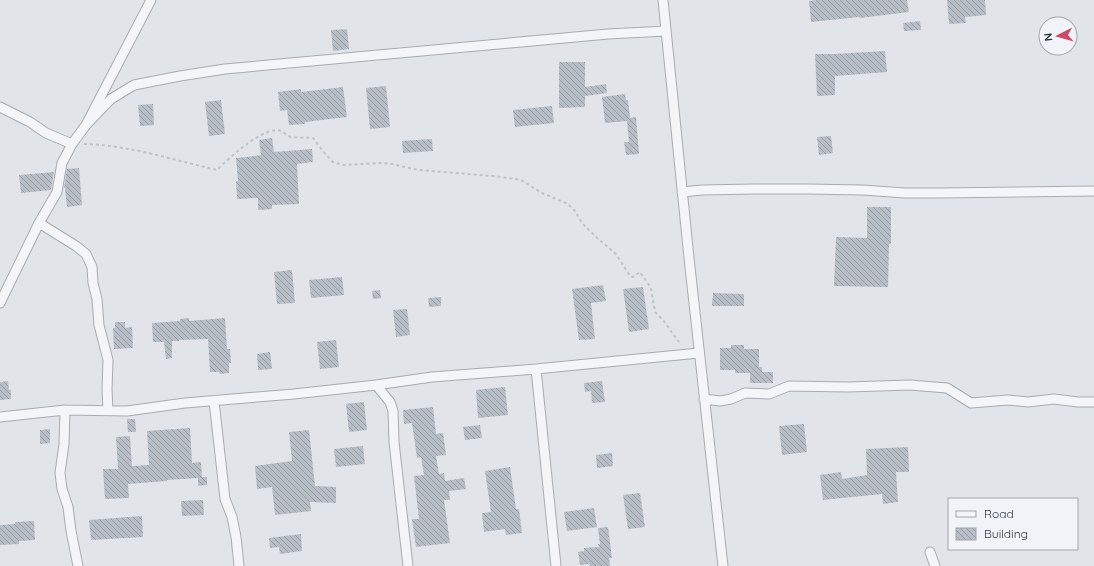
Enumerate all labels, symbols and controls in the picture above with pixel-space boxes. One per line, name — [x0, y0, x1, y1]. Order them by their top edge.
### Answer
north arrow — [1038, 16, 1078, 56]
text: N — [1041, 32, 1055, 42]
legend — [948, 498, 1078, 550]
text: Road — [984, 506, 1014, 521]
text: Building — [984, 526, 1028, 541]

